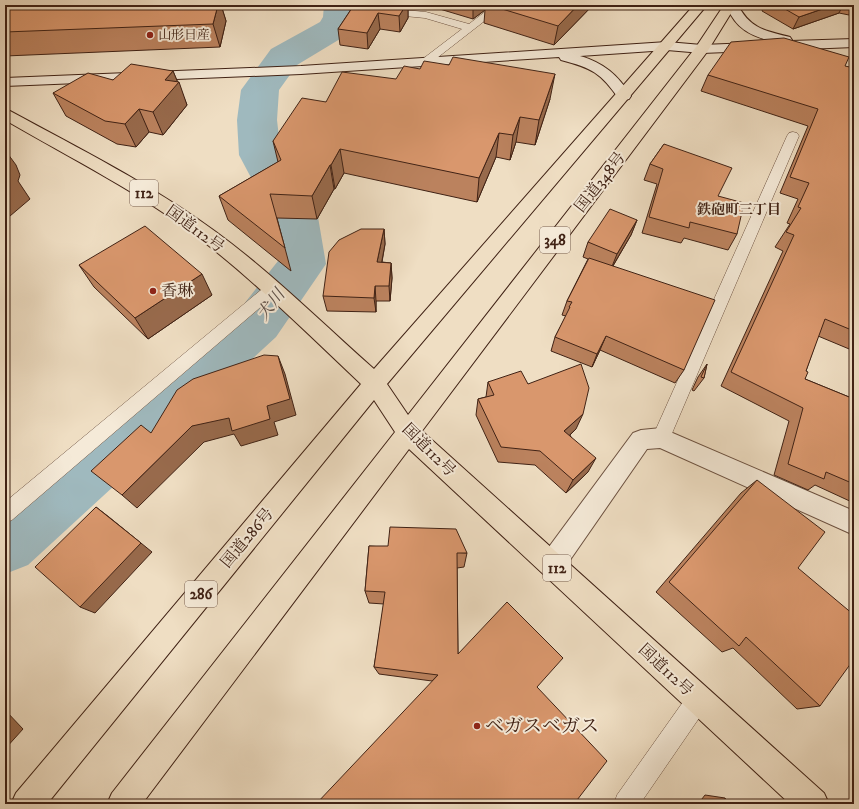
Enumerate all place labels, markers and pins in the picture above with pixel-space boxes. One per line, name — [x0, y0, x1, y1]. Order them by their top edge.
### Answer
place label: 山形日産 — [158, 27, 210, 43]
marker: 山形日産 — [145, 30, 155, 40]
place label: 香琳 — [161, 281, 194, 301]
marker: 香琳 — [148, 286, 158, 296]
place label: ベガスベガス — [485, 715, 599, 738]
marker: ベガスベガス — [472, 721, 482, 731]

